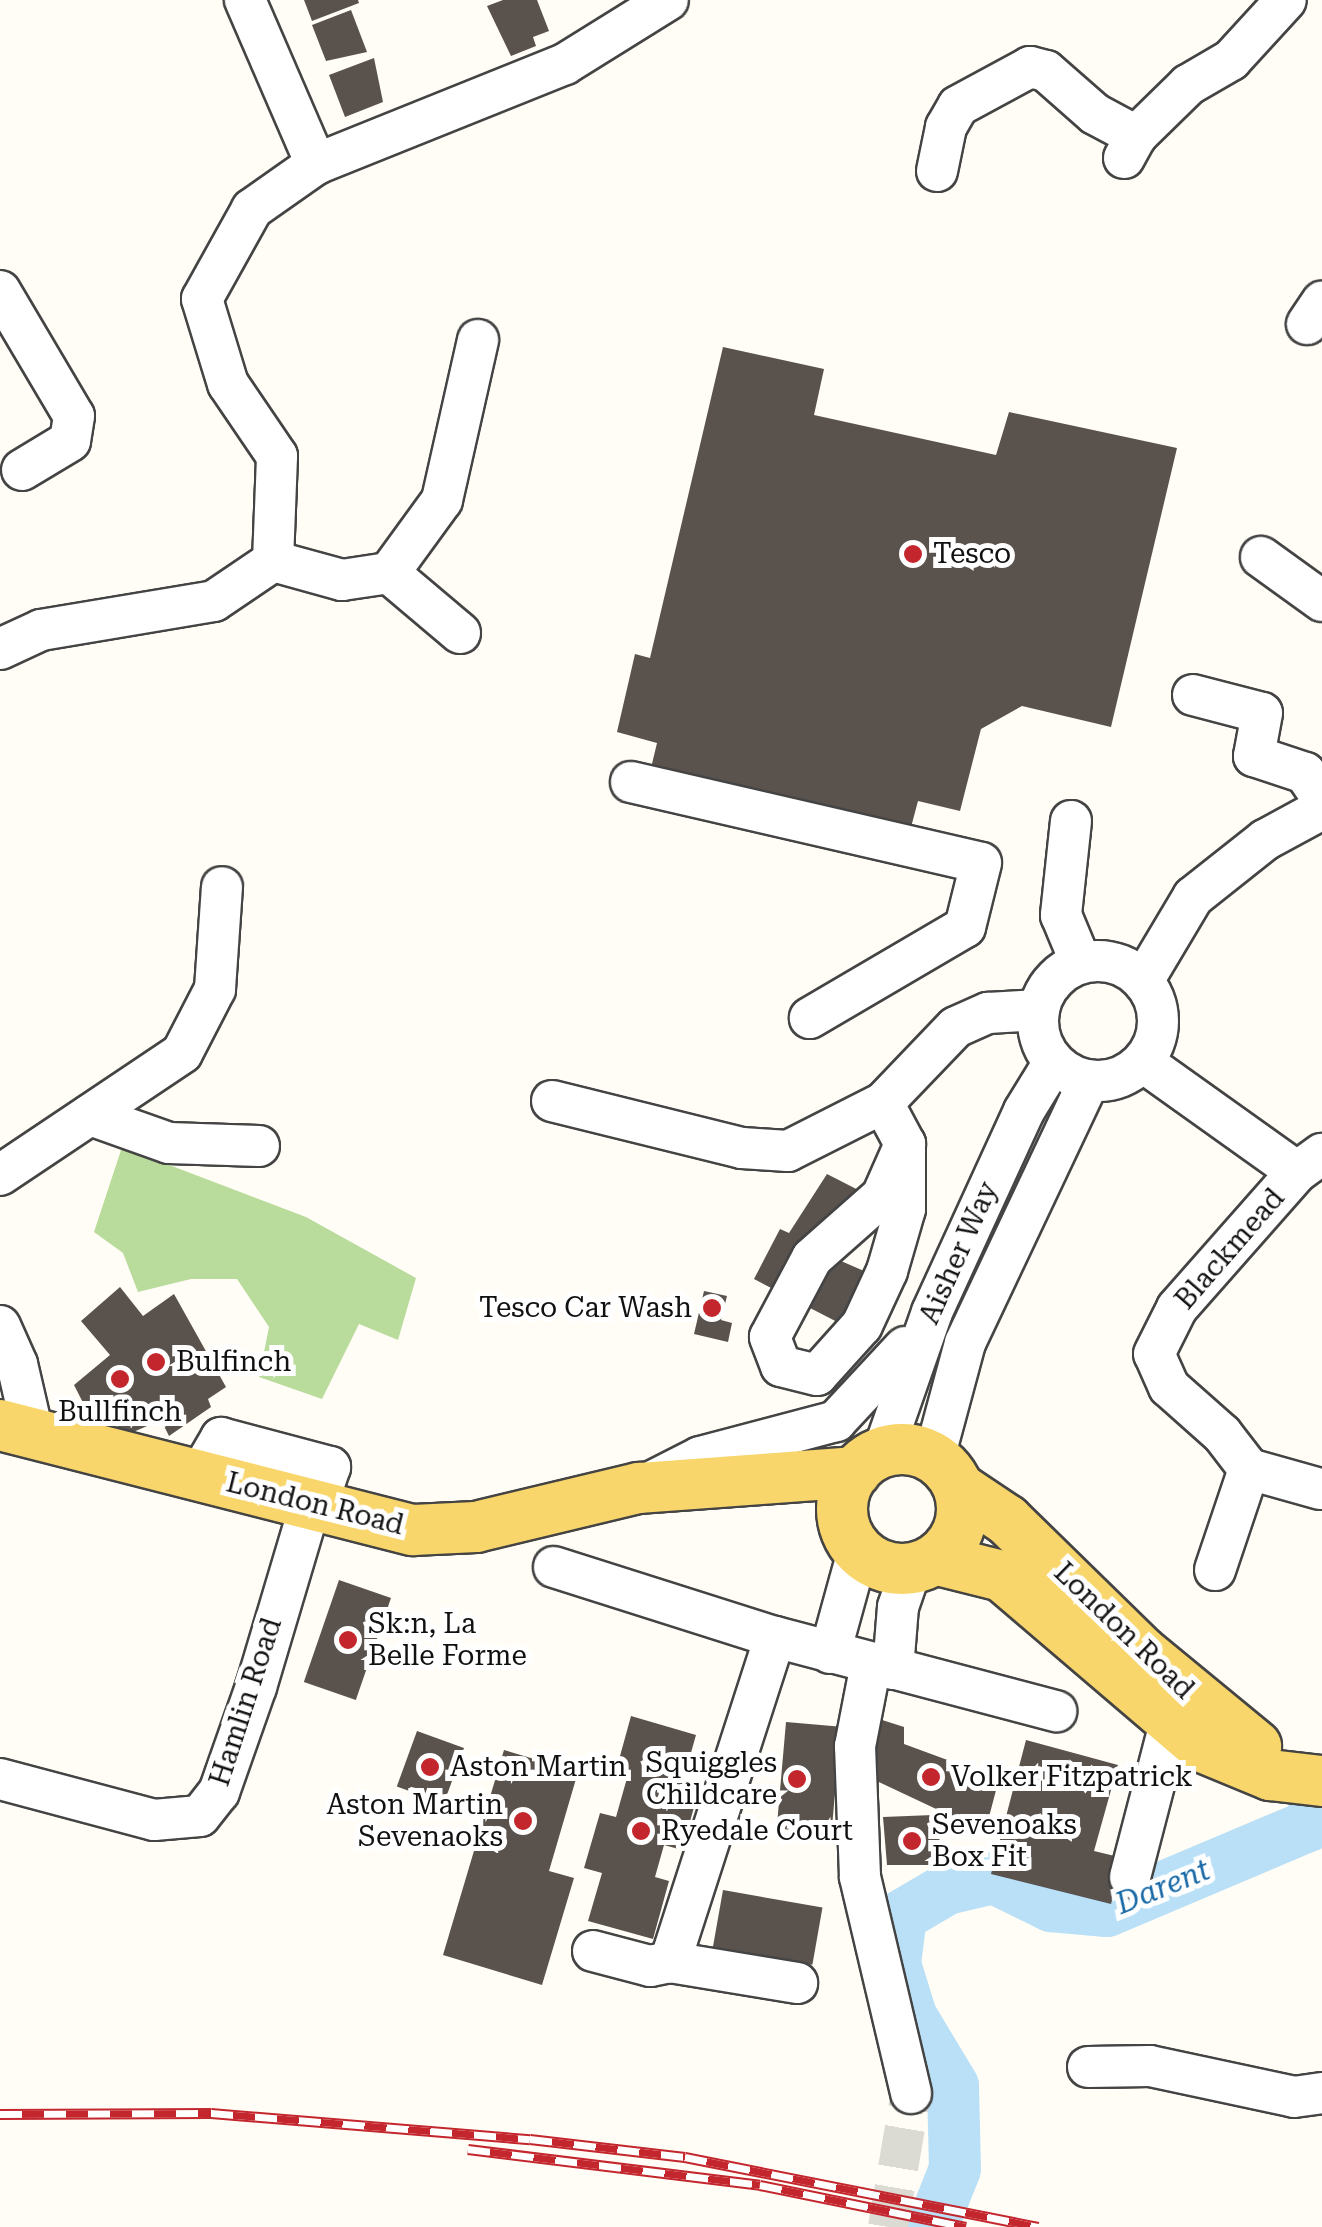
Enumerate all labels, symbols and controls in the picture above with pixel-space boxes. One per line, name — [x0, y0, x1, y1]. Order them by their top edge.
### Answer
place label: Tesco — [933, 537, 1011, 571]
marker: Tesco — [902, 543, 924, 565]
street label: Aisher Way — [913, 1177, 1005, 1329]
street label: Blackmead — [1168, 1182, 1292, 1316]
place label: Tesco Car Wash — [479, 1291, 692, 1325]
marker: Tesco Car Wash — [701, 1297, 723, 1319]
place label: Bulfinch — [176, 1345, 291, 1379]
marker: Bulfinch — [145, 1351, 167, 1373]
marker: Bullfinch — [109, 1368, 131, 1390]
place label: Bullfinch — [58, 1395, 182, 1429]
street label: London Road — [223, 1466, 407, 1542]
street label: London Road — [1047, 1556, 1201, 1706]
place label: Sk:n, La Belle Forme — [368, 1607, 527, 1673]
street label: Hamlin Road — [203, 1614, 289, 1790]
marker: Sk:n, La Belle Forme — [337, 1629, 359, 1651]
place label: Squiggles Childcare — [646, 1746, 777, 1812]
place label: Aston Martin — [450, 1750, 627, 1784]
marker: Aston Martin — [419, 1756, 441, 1778]
place label: Volker Fitzpatrick — [951, 1760, 1193, 1794]
marker: Volker Fitzpatrick — [920, 1766, 942, 1788]
marker: Squiggles Childcare — [786, 1768, 808, 1790]
place label: Aston Martin Sevenaoks — [326, 1788, 503, 1854]
place label: Sevenoaks Box Fit — [932, 1808, 1077, 1874]
marker: Aston Martin Sevenaoks — [512, 1810, 534, 1832]
place label: Ryedale Court — [661, 1814, 853, 1848]
marker: Ryedale Court — [630, 1820, 652, 1842]
marker: Sevenoaks Box Fit — [901, 1830, 923, 1852]
water label: Darent — [1111, 1852, 1215, 1922]

